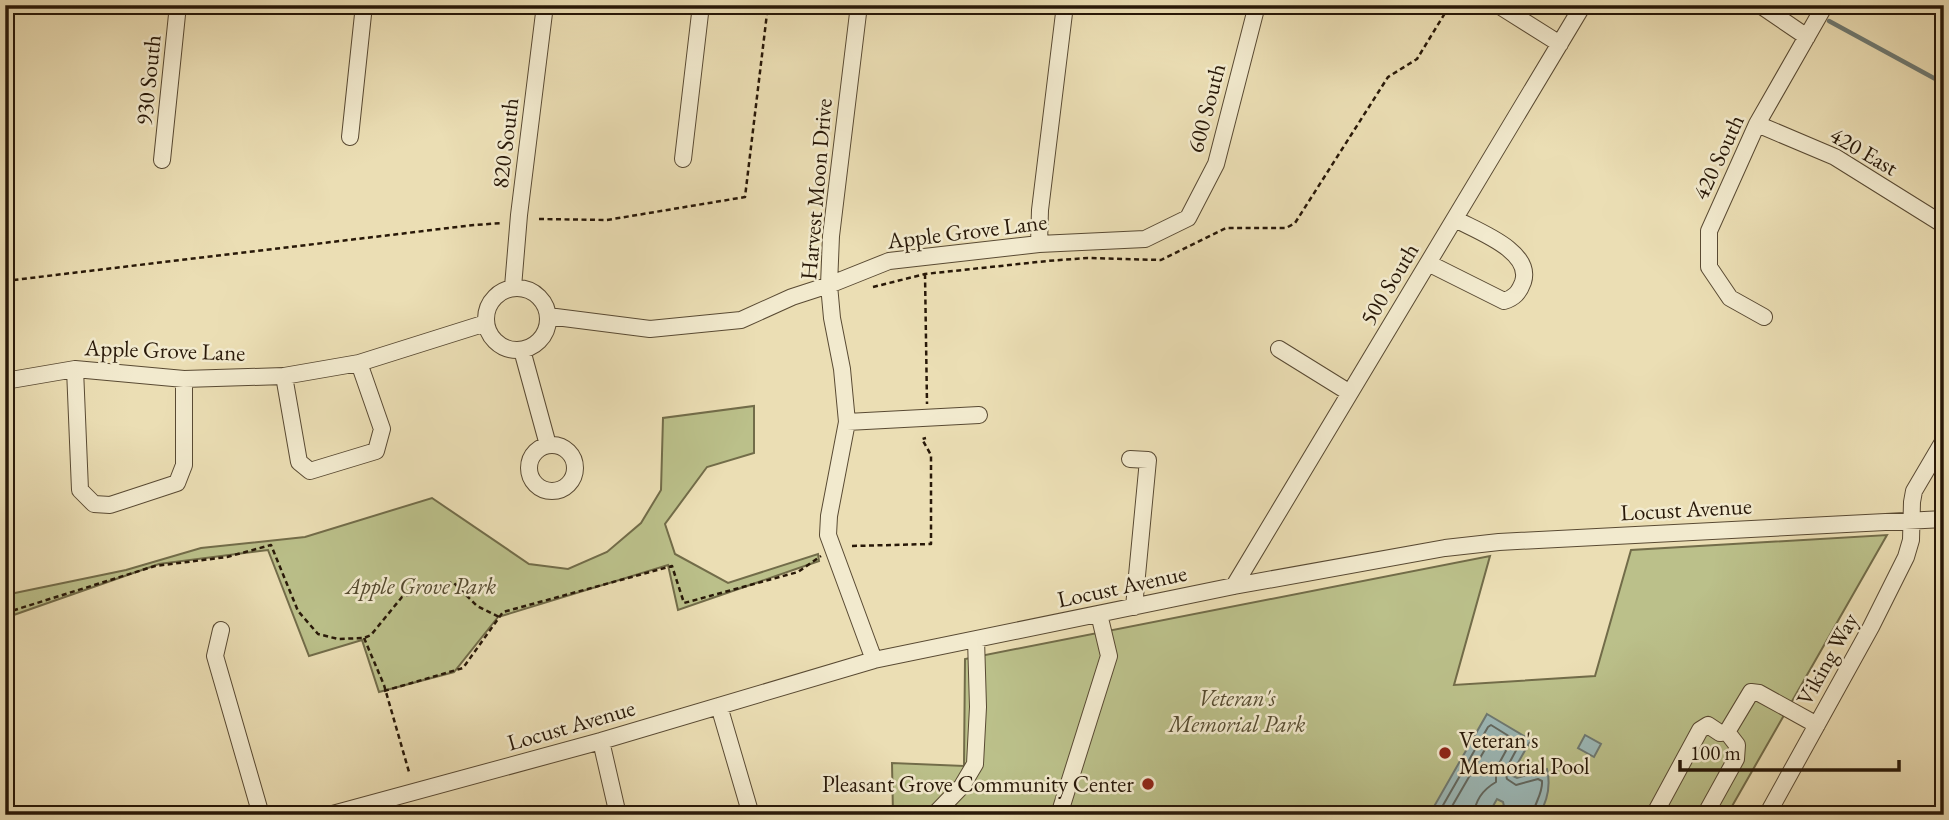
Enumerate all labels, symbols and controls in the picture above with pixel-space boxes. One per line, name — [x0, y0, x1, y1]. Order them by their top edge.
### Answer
street label: 930 South — [128, 33, 168, 127]
street label: 600 South — [1180, 60, 1232, 156]
street label: 820 South — [485, 96, 525, 190]
street label: Harvest Moon Drive — [793, 97, 839, 281]
street label: 420 South — [1685, 109, 1751, 205]
street label: 420 East — [1824, 120, 1904, 183]
street label: Apple Grove Lane — [884, 206, 1049, 256]
street label: 500 South — [1353, 237, 1425, 331]
street label: Apple Grove Lane — [83, 332, 246, 368]
street label: Locust Avenue — [1620, 491, 1753, 527]
street label: Locust Avenue — [1055, 558, 1189, 614]
park label: Apple Grove Park — [344, 571, 497, 601]
street label: Viking Way — [1789, 606, 1865, 711]
park label: Veteran's Memorial Park — [1166, 683, 1306, 739]
street label: Locust Avenue — [504, 692, 638, 758]
place label: Veteran's Memorial Pool — [1459, 725, 1590, 781]
scale bar — [1680, 729, 1898, 773]
text: 100 m — [1690, 739, 1741, 766]
marker: Veteran's Memorial Pool — [1437, 745, 1453, 761]
place label: Pleasant Grove Community Center — [822, 769, 1134, 799]
marker: Pleasant Grove Community Center — [1140, 776, 1156, 792]

